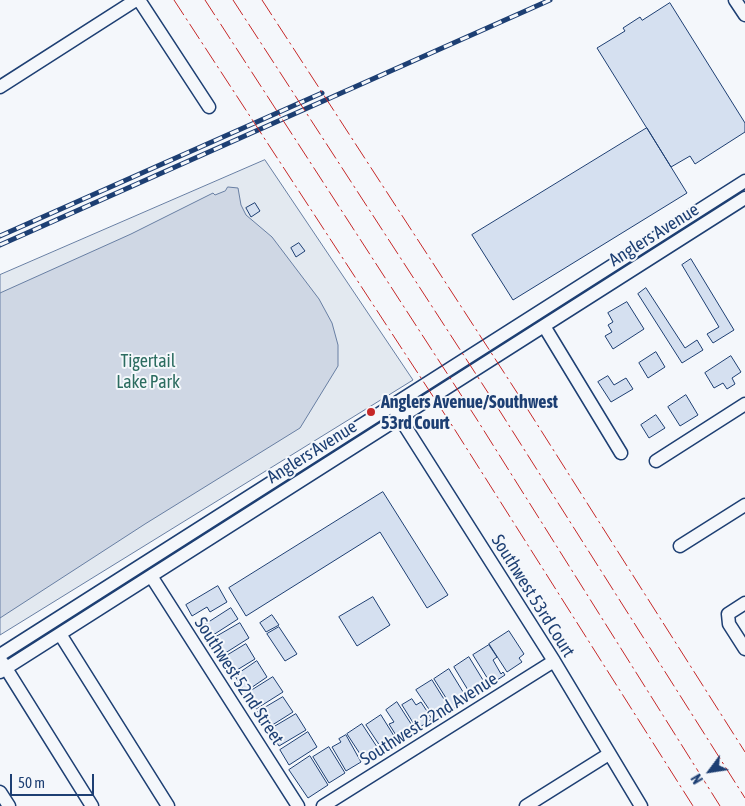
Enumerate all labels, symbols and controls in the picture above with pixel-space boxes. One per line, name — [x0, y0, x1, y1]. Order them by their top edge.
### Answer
street label: Anglers Avenue — [605, 199, 703, 271]
park label: Tigertail Lake Park — [116, 350, 180, 392]
place label: Anglers Avenue/Southwest 53rd Court — [381, 391, 558, 434]
marker: Anglers Avenue/Southwest 53rd Court — [365, 406, 377, 418]
street label: Anglers Avenue — [263, 416, 361, 488]
street label: Southwest 53rd Court — [487, 531, 579, 661]
street label: Southwest 52nd Street — [190, 613, 288, 749]
street label: Southwest 22nd Avenue — [356, 668, 502, 770]
north arrow — [685, 746, 735, 796]
scale bar — [12, 764, 96, 796]
text: N — [688, 771, 706, 786]
text: 50 m — [18, 774, 45, 791]

